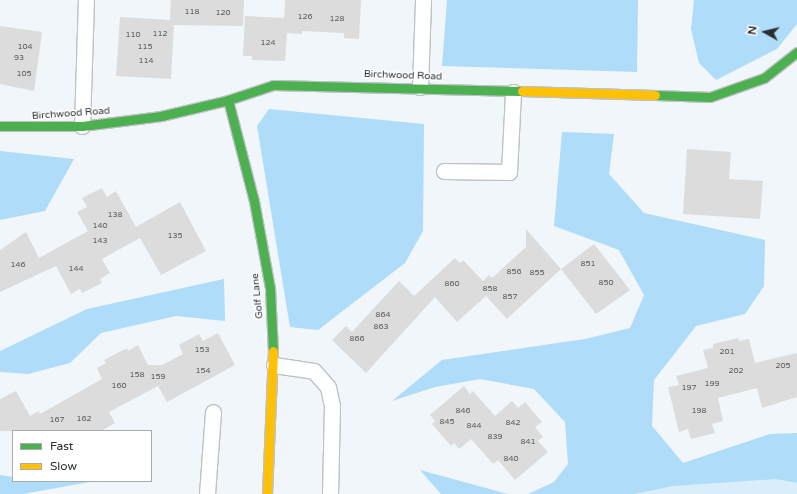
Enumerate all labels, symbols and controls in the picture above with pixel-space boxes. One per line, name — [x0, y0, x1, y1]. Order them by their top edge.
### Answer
house number: 118 — [184, 7, 200, 17]
house number: 120 — [215, 8, 231, 18]
house number: 126 — [297, 12, 313, 22]
north arrow — [745, 12, 785, 52]
house number: 128 — [329, 14, 345, 24]
text: N — [746, 25, 760, 36]
house number: 112 — [152, 29, 168, 39]
house number: 110 — [125, 30, 141, 40]
house number: 124 — [260, 38, 276, 48]
house number: 104 — [17, 42, 33, 52]
house number: 115 — [137, 42, 153, 52]
house number: 93 — [14, 53, 24, 63]
house number: 114 — [138, 56, 154, 66]
house number: 105 — [16, 69, 32, 79]
street label: Birchwood Road — [364, 69, 442, 83]
street label: Birchwood Road — [31, 105, 111, 123]
house number: 138 — [107, 210, 123, 220]
house number: 140 — [92, 221, 108, 231]
house number: 135 — [167, 231, 183, 241]
house number: 143 — [92, 236, 108, 246]
house number: 851 — [580, 259, 596, 269]
house number: 146 — [10, 260, 26, 270]
house number: 144 — [68, 264, 84, 274]
house number: 856 — [506, 267, 522, 277]
house number: 855 — [529, 268, 545, 278]
street label: Golf Lane — [250, 273, 266, 319]
house number: 850 — [598, 278, 614, 288]
house number: 860 — [444, 279, 460, 289]
house number: 858 — [482, 284, 498, 294]
house number: 857 — [502, 292, 518, 302]
house number: 864 — [375, 310, 391, 320]
house number: 863 — [373, 322, 389, 332]
house number: 866 — [349, 334, 365, 344]
house number: 153 — [194, 345, 210, 355]
house number: 201 — [719, 347, 735, 357]
house number: 205 — [775, 361, 791, 371]
house number: 154 — [195, 366, 211, 376]
house number: 202 — [728, 366, 744, 376]
house number: 158 — [129, 370, 145, 380]
house number: 159 — [150, 372, 166, 382]
house number: 199 — [704, 379, 720, 389]
house number: 160 — [111, 381, 127, 391]
house number: 197 — [681, 383, 697, 393]
house number: 846 — [455, 406, 471, 416]
house number: 198 — [691, 406, 707, 416]
house number: 162 — [76, 414, 92, 424]
house number: 167 — [49, 415, 65, 425]
house number: 845 — [439, 417, 455, 427]
house number: 842 — [505, 418, 521, 428]
house number: 844 — [466, 421, 482, 431]
legend — [12, 430, 152, 482]
house number: 839 — [487, 432, 503, 442]
house number: 841 — [520, 437, 536, 447]
text: Fast — [50, 439, 73, 453]
house number: 840 — [503, 454, 519, 464]
text: Slow — [50, 459, 77, 473]

